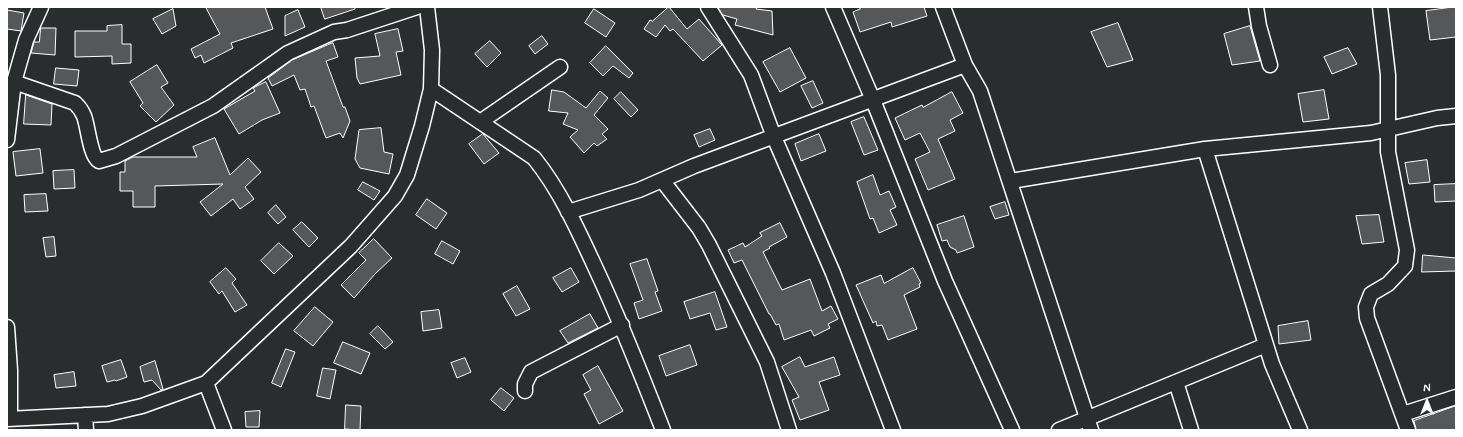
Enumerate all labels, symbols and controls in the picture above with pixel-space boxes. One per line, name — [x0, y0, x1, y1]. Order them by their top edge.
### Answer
north arrow — [1407, 381, 1447, 421]
text: N — [1423, 382, 1431, 396]

